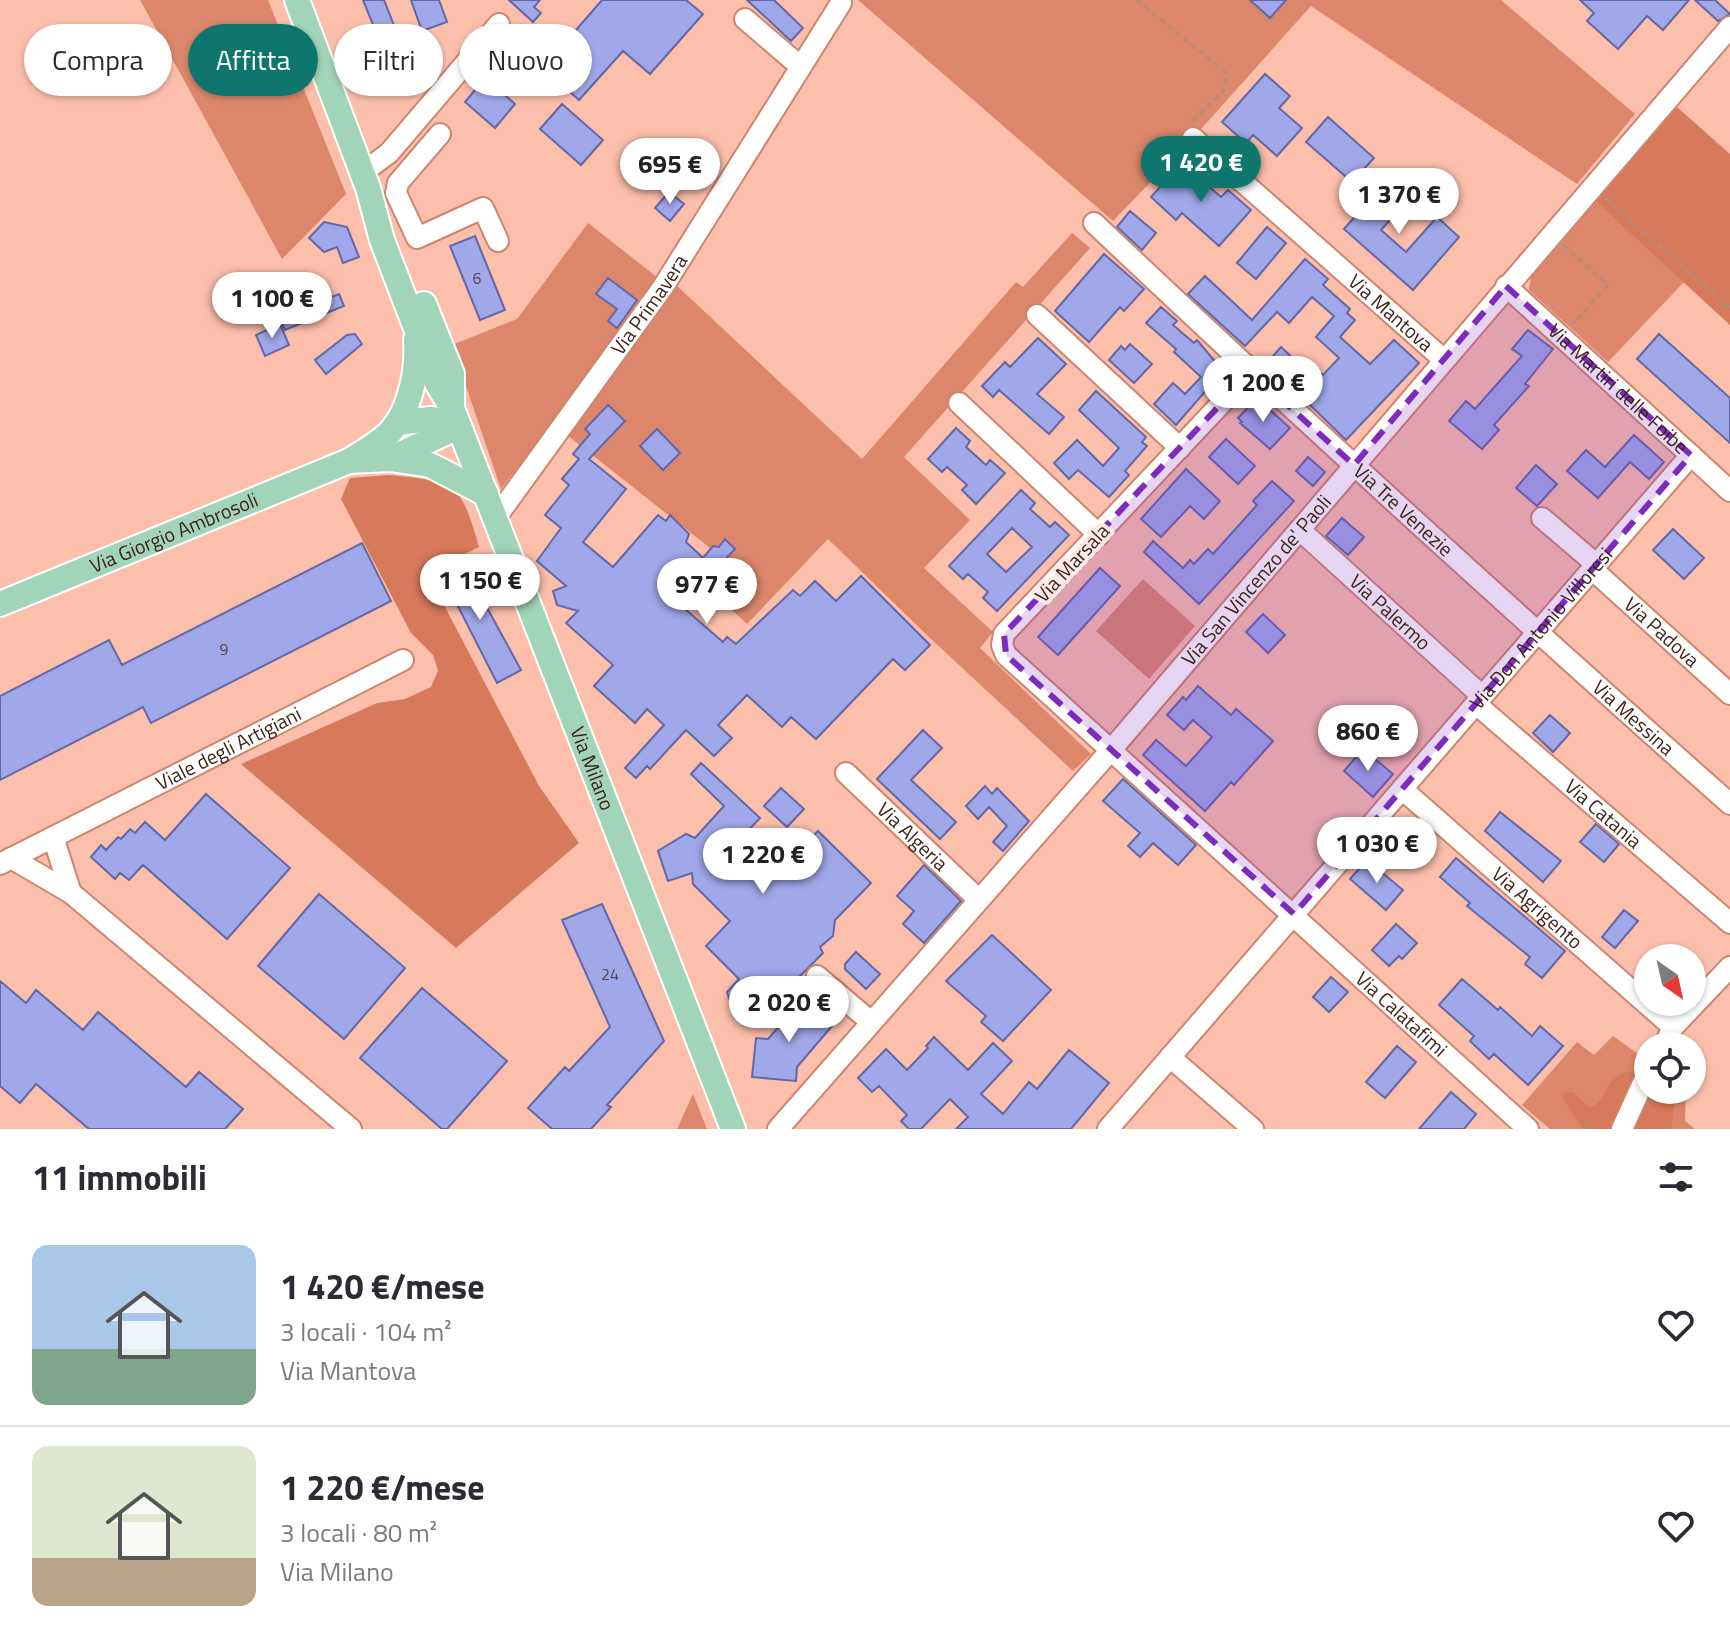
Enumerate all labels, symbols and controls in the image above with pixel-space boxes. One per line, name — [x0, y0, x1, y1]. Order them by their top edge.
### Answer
chip: Compra — [24, 24, 172, 96]
chip: Affitta — [188, 24, 318, 96]
chip: Filtri — [334, 24, 443, 96]
chip: Nuovo — [459, 24, 592, 96]
pin: 1 420 € — [1127, 136, 1275, 204]
pin: 695 € — [614, 138, 726, 206]
text: 1 420 € — [1159, 142, 1243, 181]
text: 695 € — [638, 144, 702, 183]
pin: 1 370 € — [1325, 168, 1473, 236]
text: 1 370 € — [1357, 174, 1441, 213]
street label: Via Primavera — [603, 248, 695, 361]
house number: 6 — [473, 266, 482, 290]
street label: Via Mantova — [1342, 266, 1441, 359]
pin: 1 100 € — [198, 272, 346, 340]
text: 1 100 € — [230, 278, 314, 317]
street label: Via Martiri delle Foibe — [1541, 316, 1696, 461]
pin: 1 200 € — [1189, 356, 1337, 424]
text: 1 200 € — [1221, 362, 1305, 401]
street label: Via Tre Venezie — [1347, 456, 1461, 564]
street label: Via Giorgio Ambrosoli — [85, 484, 263, 581]
street label: Via San Vincenzo de' Paoli — [1174, 487, 1338, 672]
street label: Via Marsala — [1027, 516, 1116, 609]
street label: Via Don Antonio Villoresi — [1462, 540, 1620, 716]
pin: 1 150 € — [406, 554, 554, 622]
pin: 977 € — [651, 558, 763, 626]
text: 1 150 € — [438, 560, 522, 599]
text: 977 € — [675, 564, 739, 603]
street label: Via Palermo — [1343, 566, 1438, 657]
street label: Via Padova — [1617, 589, 1707, 674]
house number: 9 — [220, 637, 229, 661]
street label: Via Messina — [1586, 672, 1682, 763]
street label: Viale degli Artigiani — [150, 698, 306, 798]
pin: 860 € — [1312, 705, 1424, 773]
text: 860 € — [1336, 711, 1400, 750]
street label: Via Milano — [563, 722, 623, 815]
street label: Via Catania — [1558, 771, 1649, 856]
street label: Via Algeria — [870, 794, 956, 878]
pin: 1 030 € — [1303, 817, 1451, 885]
text: 1 030 € — [1335, 823, 1419, 862]
pin: 1 220 € — [689, 828, 837, 896]
text: 1 220 € — [721, 834, 805, 873]
street label: Via Agrigento — [1485, 859, 1590, 956]
north arrow — [1634, 944, 1706, 1016]
map controls — [1634, 944, 1706, 1104]
house number: 24 — [601, 962, 619, 986]
street label: Via Calatafimi — [1349, 963, 1455, 1064]
pin: 2 020 € — [715, 976, 863, 1044]
text: 2 020 € — [747, 982, 831, 1021]
button: locate — [1634, 1032, 1706, 1104]
text: 11 immobili — [32, 1151, 207, 1203]
icon: filters — [1654, 1155, 1698, 1199]
text: 1 420 €/mese — [280, 1260, 485, 1312]
icon: home — [96, 1277, 192, 1373]
icon: heart — [1654, 1303, 1698, 1347]
text: 3 locali · 104 m² — [280, 1312, 452, 1351]
text: Via Mantova — [280, 1351, 416, 1390]
text: 1 220 €/mese — [280, 1461, 485, 1513]
icon: home — [96, 1478, 192, 1574]
icon: heart — [1654, 1504, 1698, 1548]
text: 3 locali · 80 m² — [280, 1513, 437, 1552]
text: Via Milano — [280, 1552, 394, 1591]

